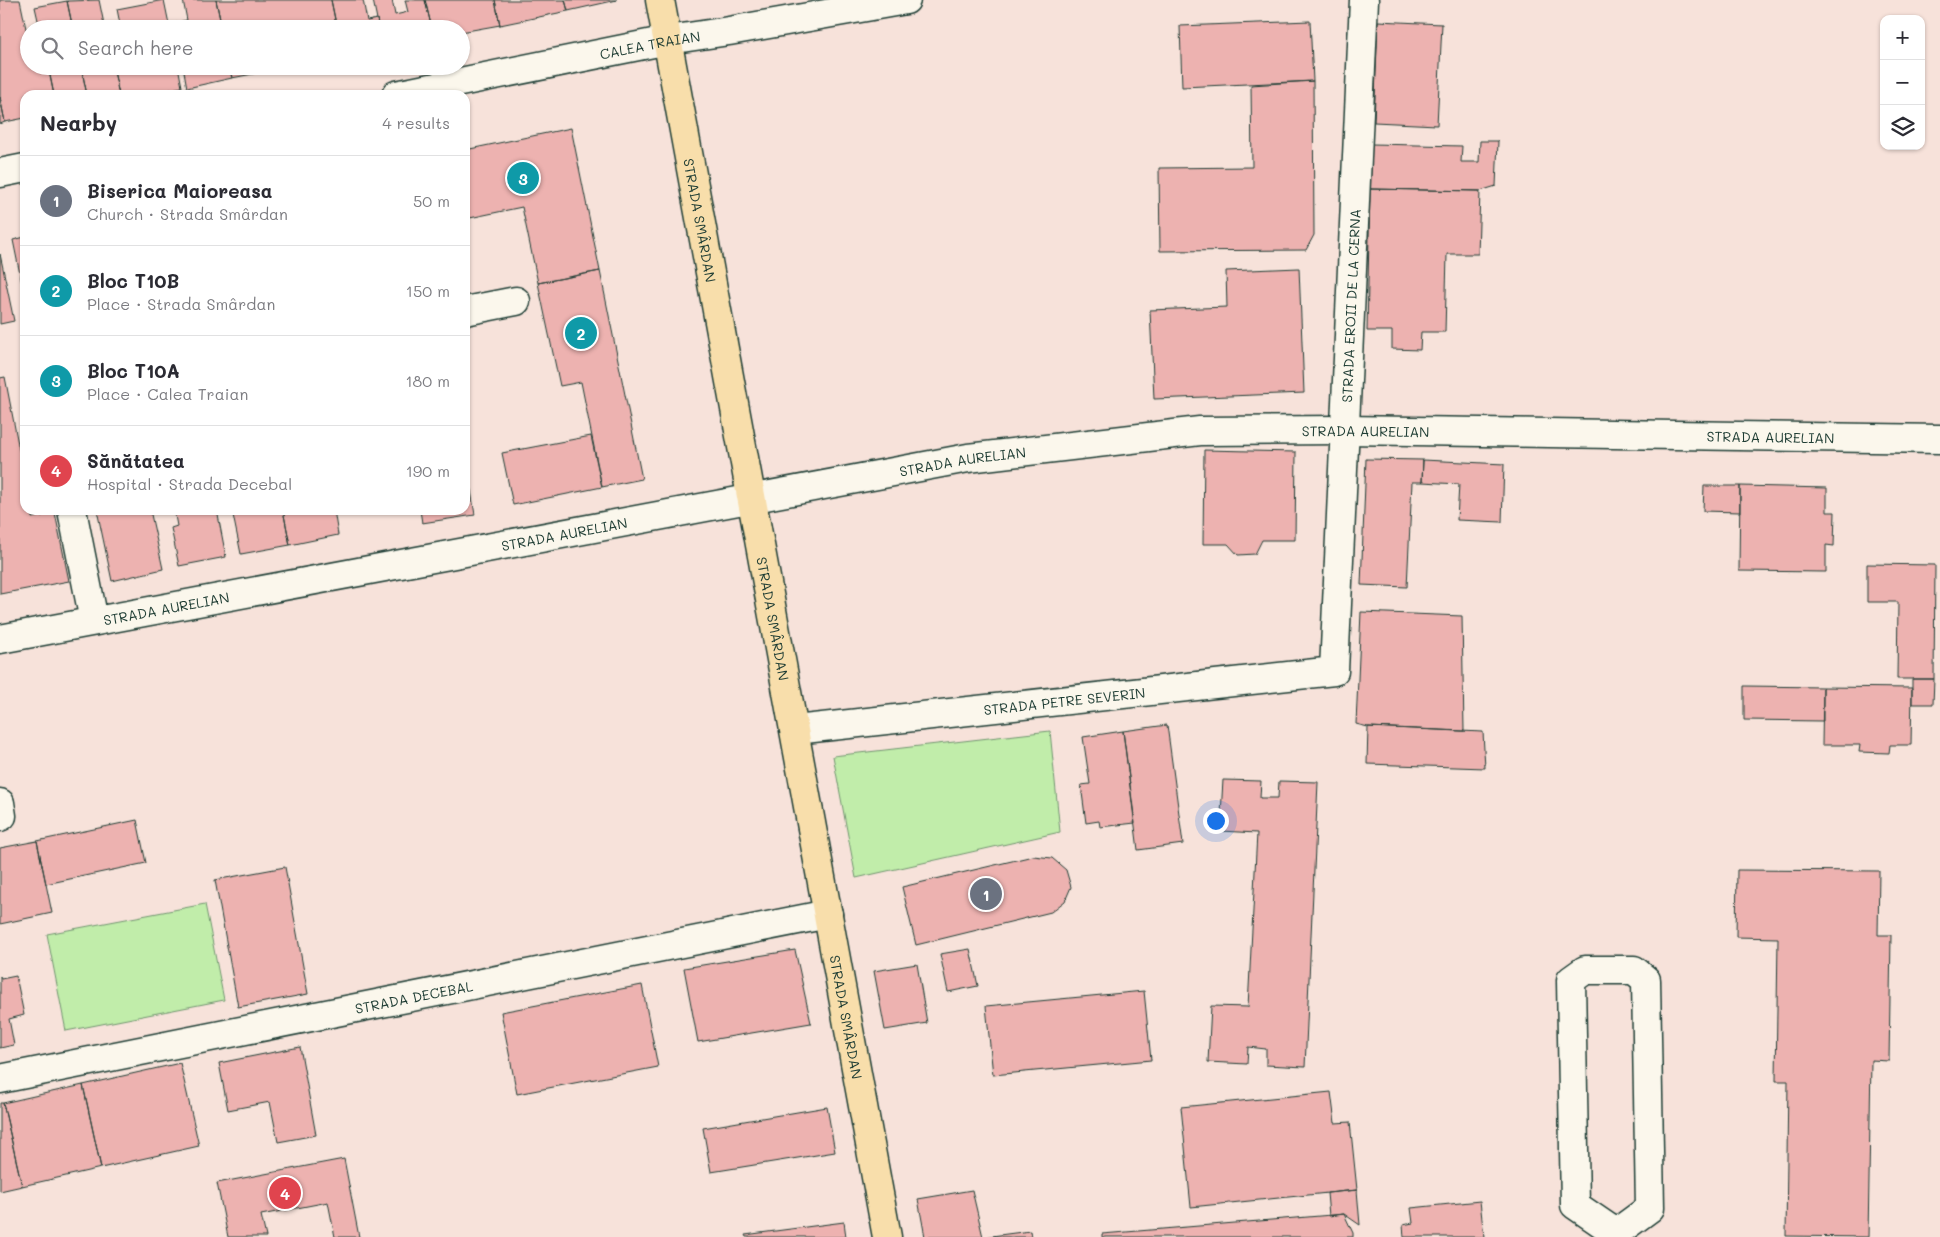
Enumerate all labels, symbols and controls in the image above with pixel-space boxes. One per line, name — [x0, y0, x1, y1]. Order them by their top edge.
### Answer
map controls — [1880, 15, 1925, 150]
button: + — [1880, 15, 1925, 60]
search box — [20, 20, 470, 75]
street label: CALEA TRAIAN — [598, 26, 702, 63]
icon: search — [38, 34, 66, 62]
text: Search here — [78, 35, 194, 60]
button: − — [1880, 60, 1925, 105]
button: layers — [1880, 105, 1925, 150]
text: Nearby — [40, 109, 117, 136]
text: 4 results — [382, 112, 450, 133]
street label: STRADA SMÂRDAN — [680, 157, 721, 284]
pin: 3 — [507, 159, 539, 197]
text: Biserica Maioreasa — [87, 178, 272, 203]
text: 1 — [52, 190, 60, 211]
text: 50 m — [413, 190, 450, 211]
text: Church · Strada Smârdan — [87, 203, 288, 224]
street label: STRADA EROII DE LA CERNA — [1337, 208, 1364, 403]
text: Bloc T10B — [87, 268, 179, 293]
text: 2 — [52, 280, 60, 301]
text: 150 m — [406, 280, 450, 301]
text: Place · Strada Smârdan — [87, 293, 275, 314]
pin: 2 — [565, 314, 597, 352]
text: Bloc T10A — [87, 358, 180, 383]
text: 3 — [51, 370, 61, 391]
text: 180 m — [405, 370, 450, 391]
text: Place · Calea Traian — [87, 383, 248, 404]
street label: STRADA AURELIAN — [1302, 420, 1430, 441]
street label: STRADA AURELIAN — [1707, 426, 1835, 447]
street label: STRADA AURELIAN — [898, 442, 1027, 480]
text: Sănătatea — [87, 448, 185, 473]
text: 4 — [51, 460, 61, 481]
text: 190 m — [406, 460, 450, 481]
text: Hospital · Strada Decebal — [87, 473, 292, 494]
street label: STRADA AURELIAN — [500, 512, 629, 555]
street label: STRADA SMÂRDAN — [753, 555, 794, 682]
street label: STRADA AURELIAN — [102, 587, 231, 629]
street label: STRADA PETRE SEVERIN — [983, 682, 1146, 719]
your location — [1203, 808, 1229, 834]
pin: 1 — [970, 875, 1002, 913]
street label: STRADA SMÂRDAN — [826, 954, 867, 1081]
street label: STRADA DECEBAL — [353, 975, 475, 1018]
pin: 4 — [269, 1174, 301, 1212]

